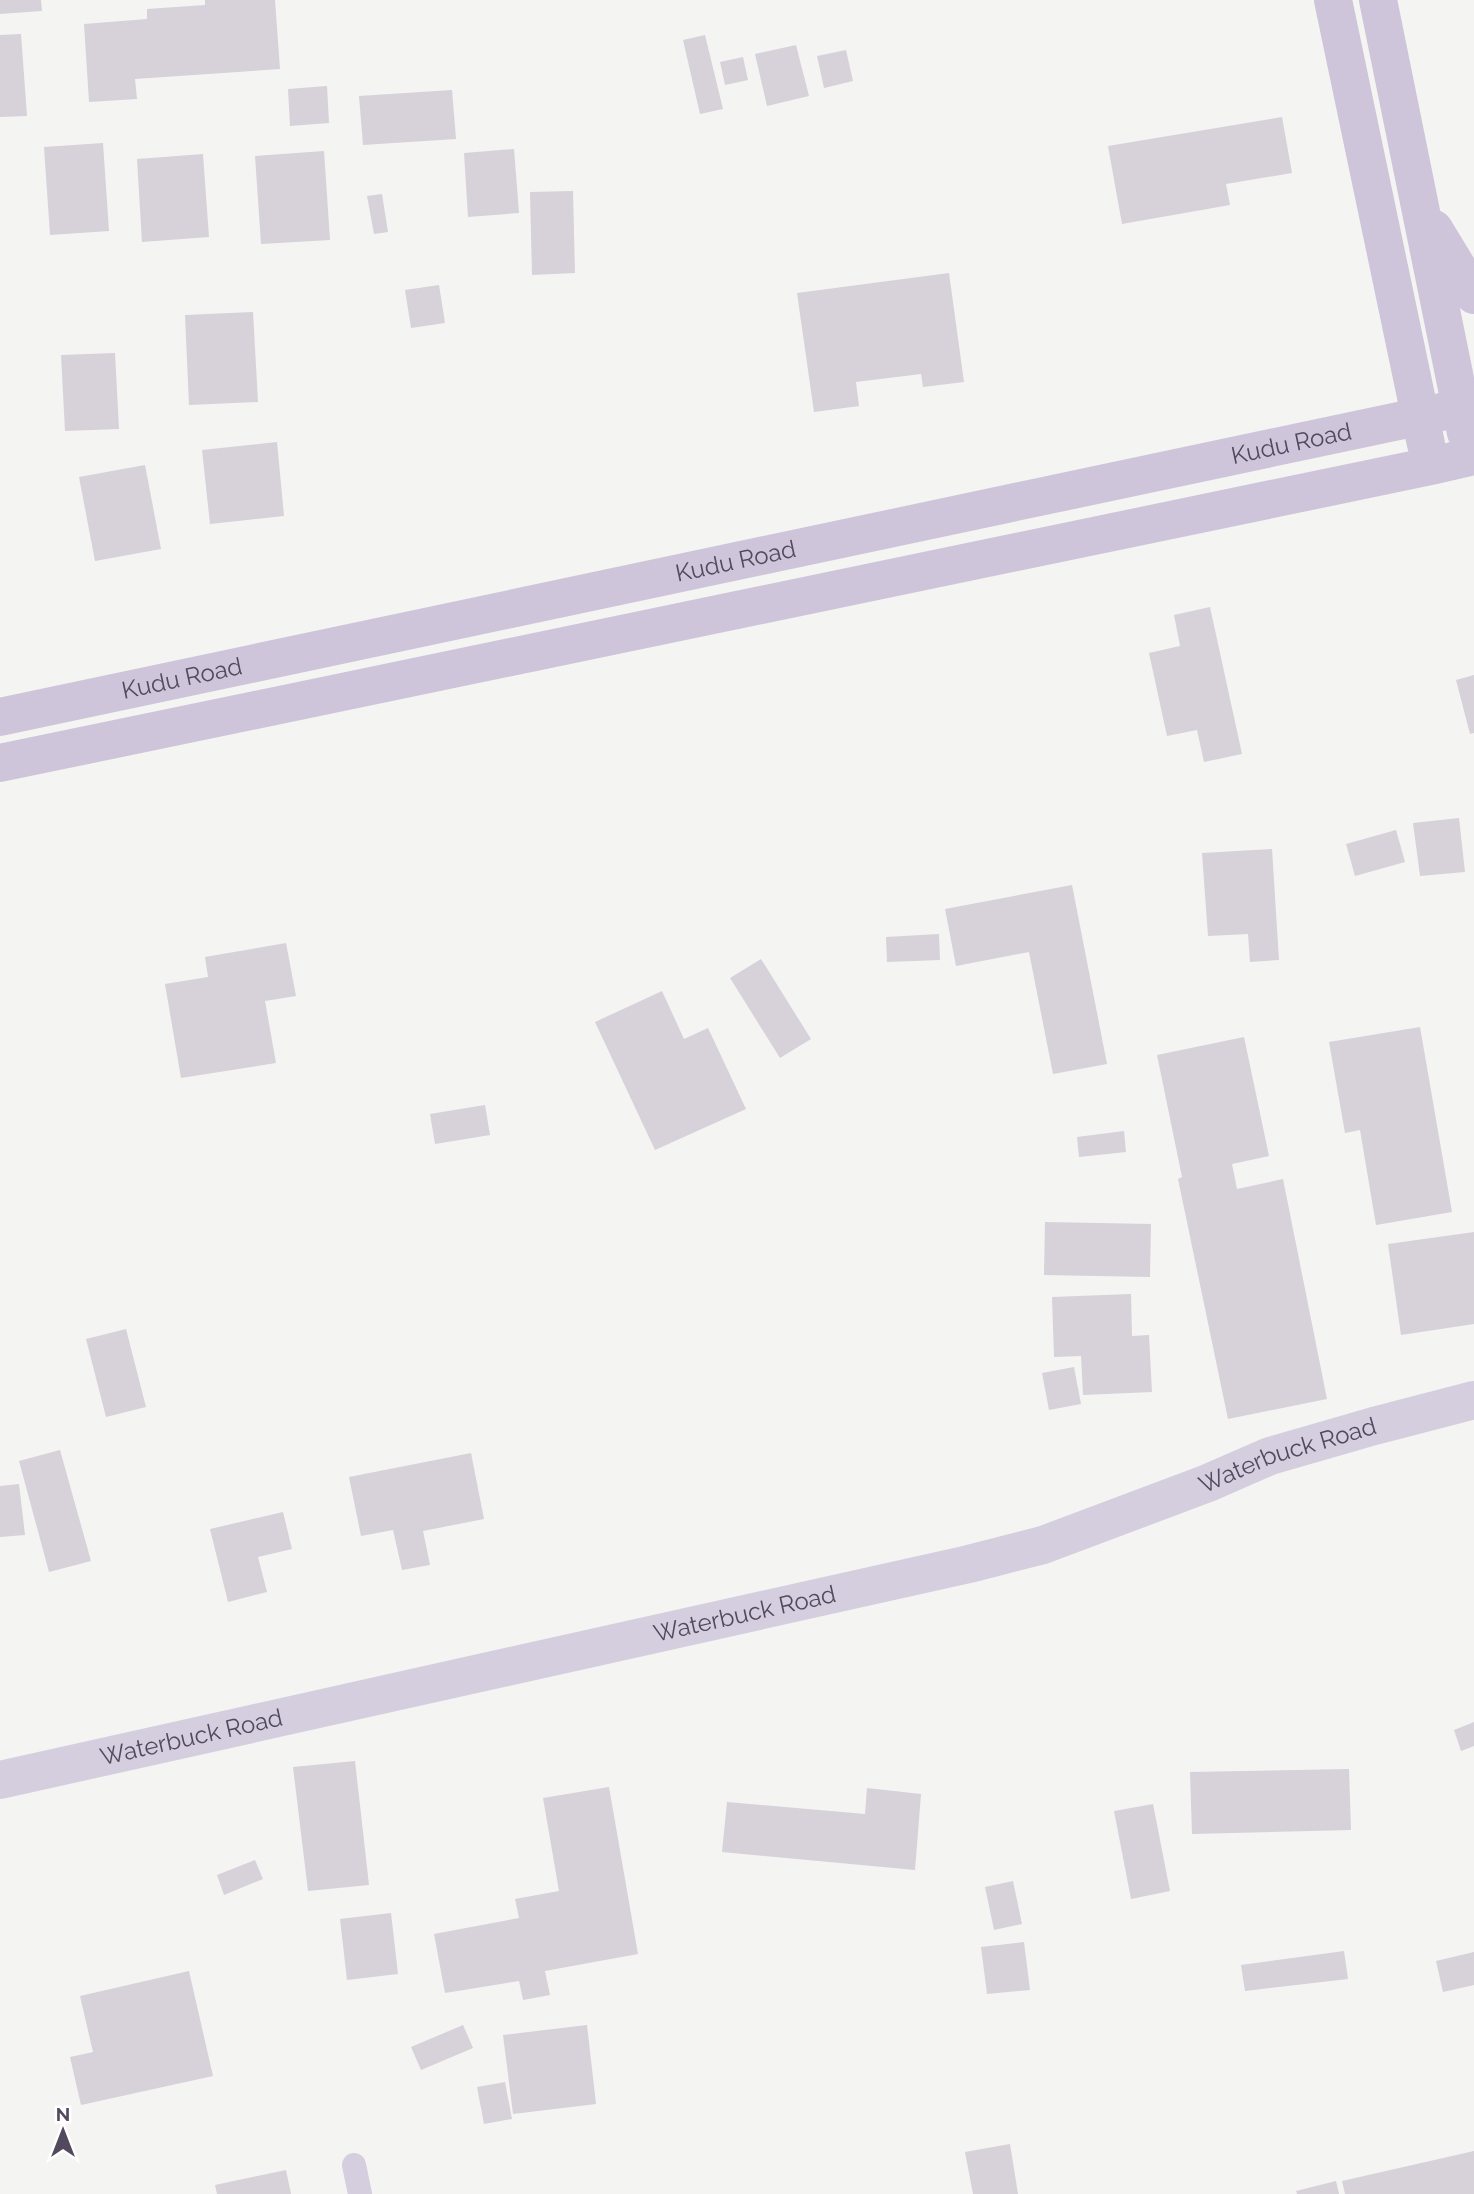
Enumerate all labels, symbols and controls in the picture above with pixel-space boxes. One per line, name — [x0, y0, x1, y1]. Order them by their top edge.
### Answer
street label: Kudu Road — [1229, 416, 1354, 470]
street label: Kudu Road — [673, 534, 798, 588]
street label: Kudu Road — [119, 651, 245, 705]
street label: Waterbuck Road — [1194, 1411, 1379, 1499]
street label: Waterbuck Road — [651, 1579, 839, 1648]
street label: Waterbuck Road — [97, 1702, 285, 1771]
north arrow — [28, 2096, 98, 2166]
text: N — [56, 2103, 70, 2125]

